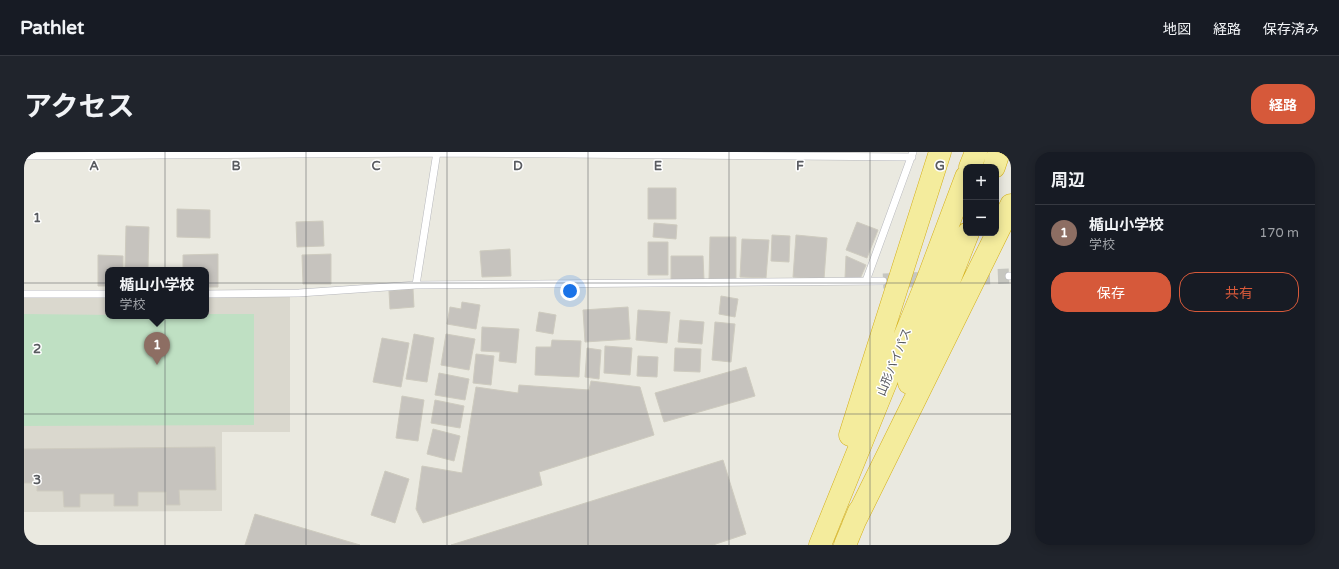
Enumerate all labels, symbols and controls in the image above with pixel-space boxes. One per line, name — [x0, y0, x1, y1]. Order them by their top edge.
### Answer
text: Pathlet — [20, 17, 84, 39]
text: 地図 — [1163, 21, 1191, 38]
text: 経路 — [1213, 21, 1241, 38]
text: 保存済み — [1263, 21, 1319, 38]
button: 経路 — [1251, 84, 1315, 124]
text: アクセス — [24, 90, 135, 124]
text: A — [89, 158, 99, 174]
text: B — [231, 158, 241, 174]
text: C — [371, 158, 381, 174]
text: D — [513, 158, 523, 174]
text: E — [654, 158, 662, 174]
text: F — [796, 158, 804, 174]
text: G — [935, 158, 945, 174]
map controls — [963, 164, 999, 236]
button: + — [963, 164, 999, 200]
text: 周辺 — [1051, 170, 1085, 191]
button: − — [963, 200, 999, 236]
text: 1 — [33, 210, 41, 226]
text: 楯山小学校 — [1089, 216, 1164, 234]
text: 1 — [1060, 225, 1068, 241]
text: 170 m — [1259, 225, 1299, 241]
text: 学校 — [1089, 237, 1115, 253]
popup — [105, 267, 209, 319]
button: 保存 — [1051, 272, 1171, 312]
button: 共有 — [1179, 272, 1299, 312]
text: 楯山小学校 — [119, 276, 195, 294]
your location — [560, 281, 580, 301]
text: 学校 — [119, 297, 146, 313]
street label: 山形バイパス — [874, 326, 914, 398]
pin: 1 — [144, 332, 170, 365]
text: 2 — [33, 341, 41, 357]
text: 3 — [33, 472, 41, 488]

